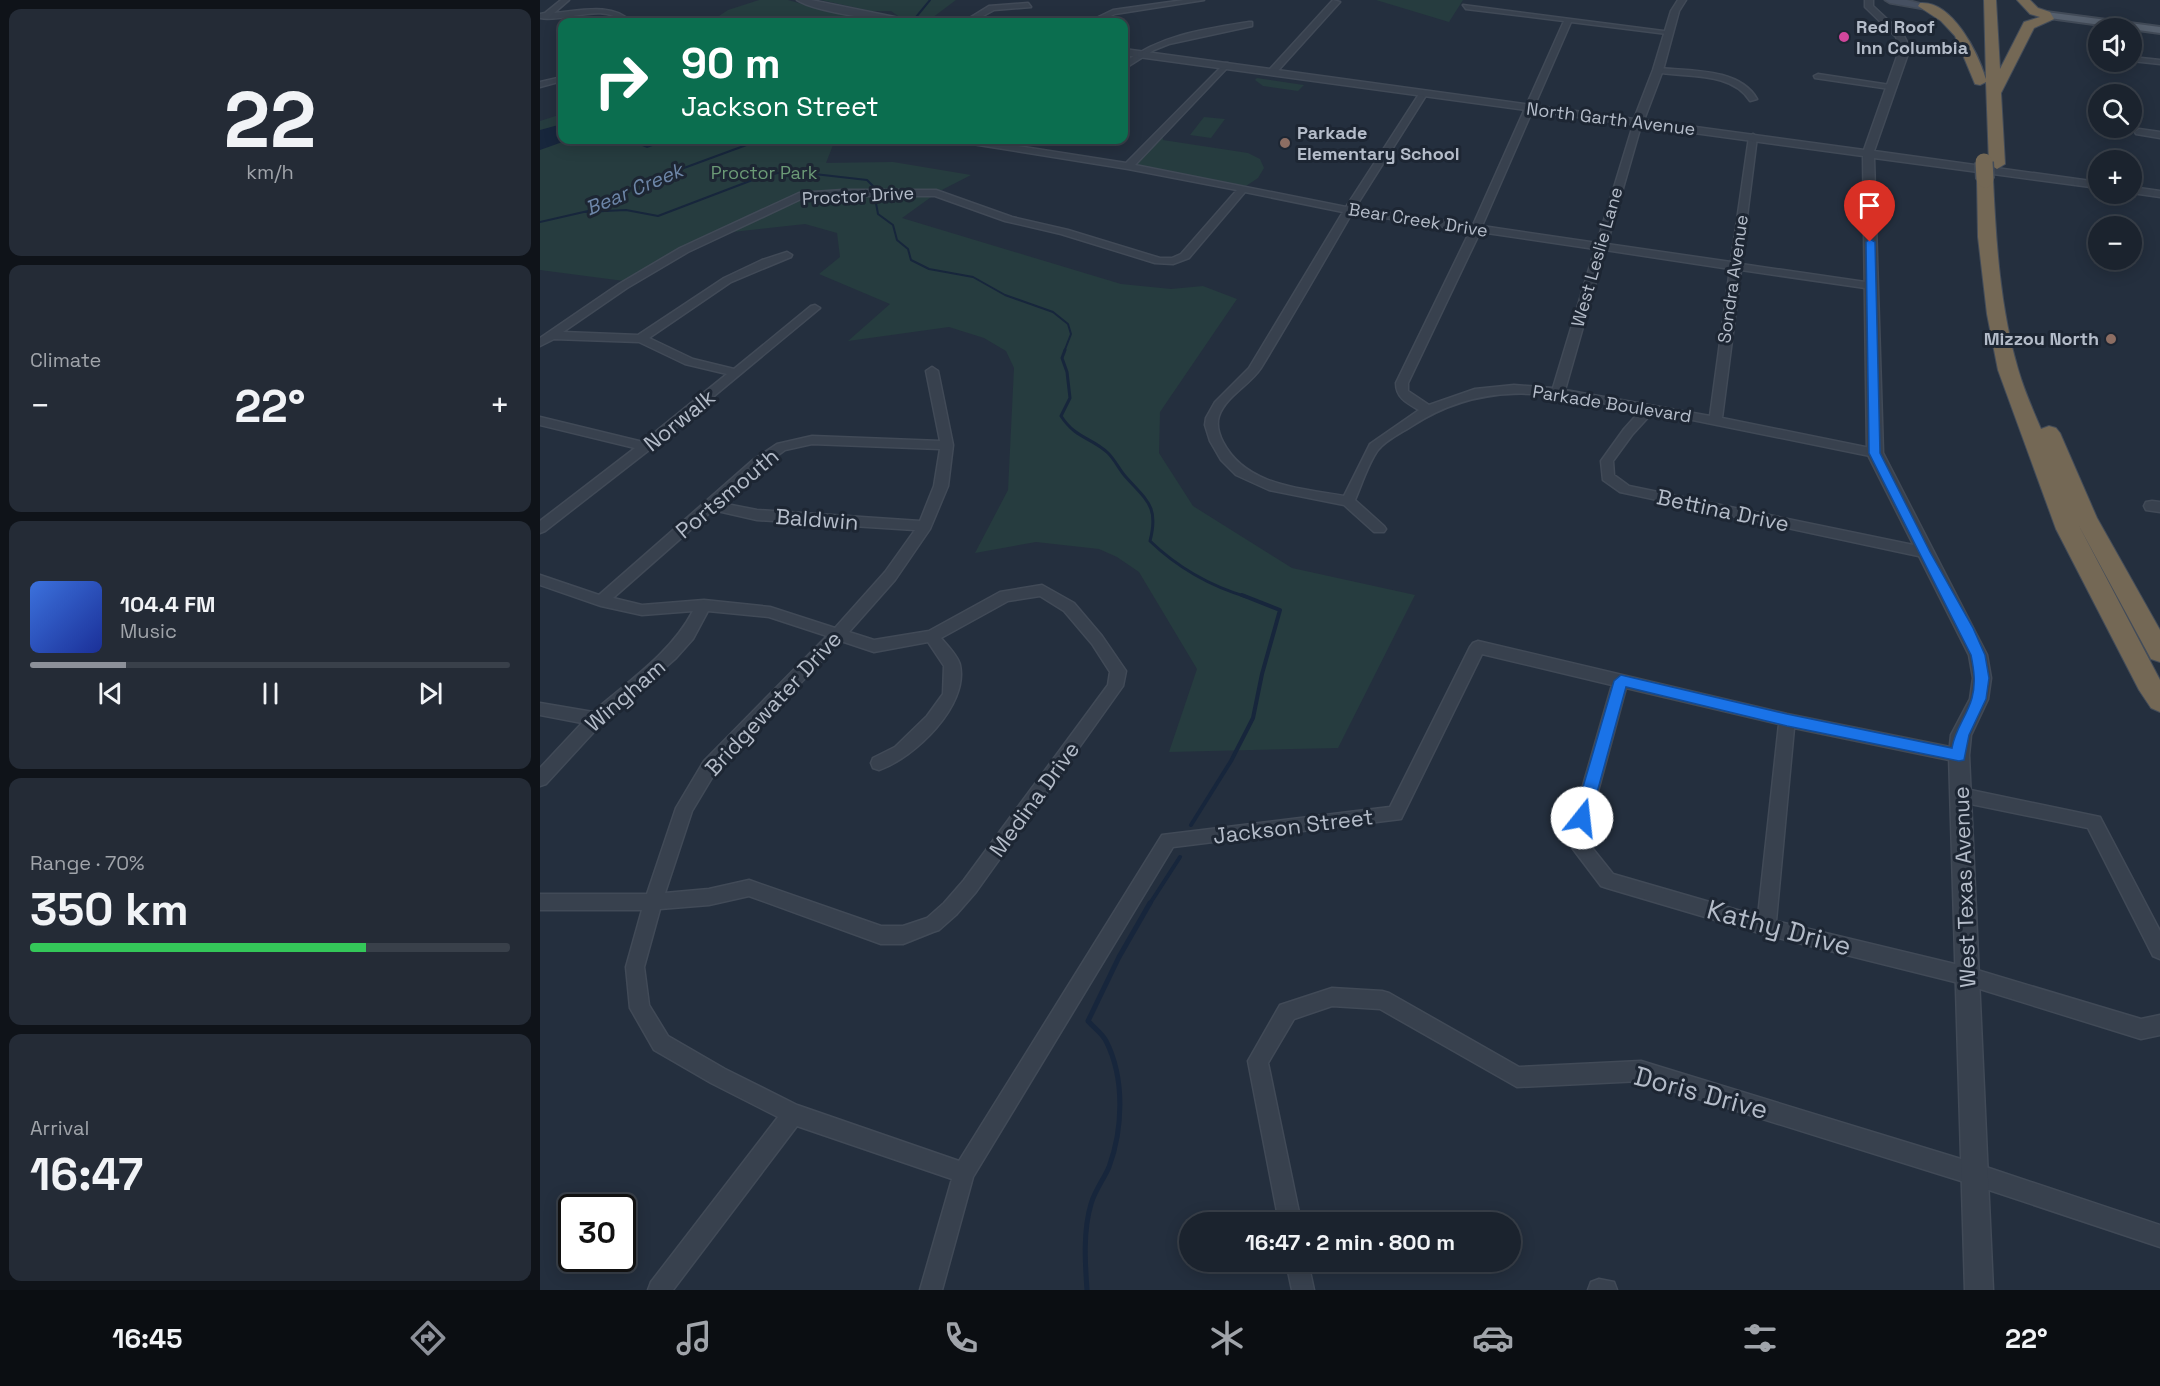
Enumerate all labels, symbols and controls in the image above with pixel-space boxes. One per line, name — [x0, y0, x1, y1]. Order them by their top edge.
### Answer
place label: Red Roof Inn Columbia — [1856, 15, 1969, 59]
map controls — [2088, 18, 2142, 270]
button: sound — [2088, 18, 2142, 72]
marker: Red Roof Inn Columbia — [1837, 30, 1851, 44]
text: 90 m — [681, 37, 781, 90]
icon: right — [582, 42, 660, 120]
text: 22 — [224, 70, 316, 170]
button: search — [2088, 84, 2142, 138]
text: Jackson Street — [681, 89, 879, 124]
street label: North Garth Avenue — [1525, 97, 1697, 140]
place label: Parkade Elementary School — [1297, 121, 1460, 165]
marker: Parkade Elementary School — [1278, 136, 1292, 150]
button: + — [2088, 150, 2142, 204]
water label: Bear Creek — [581, 156, 689, 221]
text: km/h — [246, 159, 294, 185]
park label: Proctor Park — [711, 161, 818, 184]
pin — [1844, 180, 1895, 242]
street label: Proctor Drive — [801, 181, 915, 210]
street label: West Leslie Lane — [1566, 184, 1627, 329]
icon: arrive — [1853, 189, 1886, 222]
street label: Bear Creek Drive — [1347, 197, 1490, 242]
street label: Sondra Avenue — [1712, 213, 1753, 345]
button: − — [2088, 216, 2142, 270]
place label: Mizzou North — [1984, 327, 2099, 350]
marker: Mizzou North — [2104, 332, 2118, 346]
text: Climate — [30, 347, 101, 373]
text: 22° — [234, 378, 306, 435]
street label: Parkade Boulevard — [1531, 380, 1693, 427]
street label: Norwalk — [638, 383, 721, 457]
text: − — [30, 385, 50, 427]
text: + — [490, 385, 510, 427]
street label: Portsmouth — [670, 442, 784, 544]
street label: Bettina Drive — [1654, 482, 1792, 538]
street label: Baldwin — [774, 502, 860, 536]
text: 104.4 FM — [120, 590, 215, 618]
text: Music — [120, 618, 177, 644]
street label: Bridgewater Drive — [699, 625, 847, 781]
street label: Wingham — [579, 653, 671, 737]
icon: previous — [94, 677, 127, 710]
icon: pause — [254, 677, 287, 710]
icon: next — [414, 677, 447, 710]
street label: Medina Drive — [983, 736, 1085, 862]
position arrow — [1550, 786, 1614, 850]
street label: West Texas Avenue — [1946, 786, 1982, 988]
street label: Jackson Street — [1211, 802, 1375, 850]
text: Range · 70% — [30, 850, 144, 876]
text: 350 km — [30, 881, 189, 938]
street label: Kathy Drive — [1703, 891, 1855, 964]
street label: Doris Drive — [1630, 1058, 1772, 1127]
text: Arrival — [30, 1115, 89, 1141]
text: 16:47 — [30, 1146, 143, 1203]
speed limit sign: 30 — [558, 1194, 636, 1272]
text: 16:47 · 2 min · 800 m — [1245, 1228, 1455, 1256]
icon: directions — [407, 1317, 449, 1359]
icon: music — [673, 1317, 715, 1359]
icon: phone — [940, 1317, 982, 1359]
icon: climate — [1206, 1317, 1248, 1359]
icon: car — [1472, 1317, 1514, 1359]
icon: filters — [1739, 1317, 1781, 1359]
text: 16:45 — [112, 1321, 182, 1356]
text: 22° — [2005, 1321, 2048, 1356]

